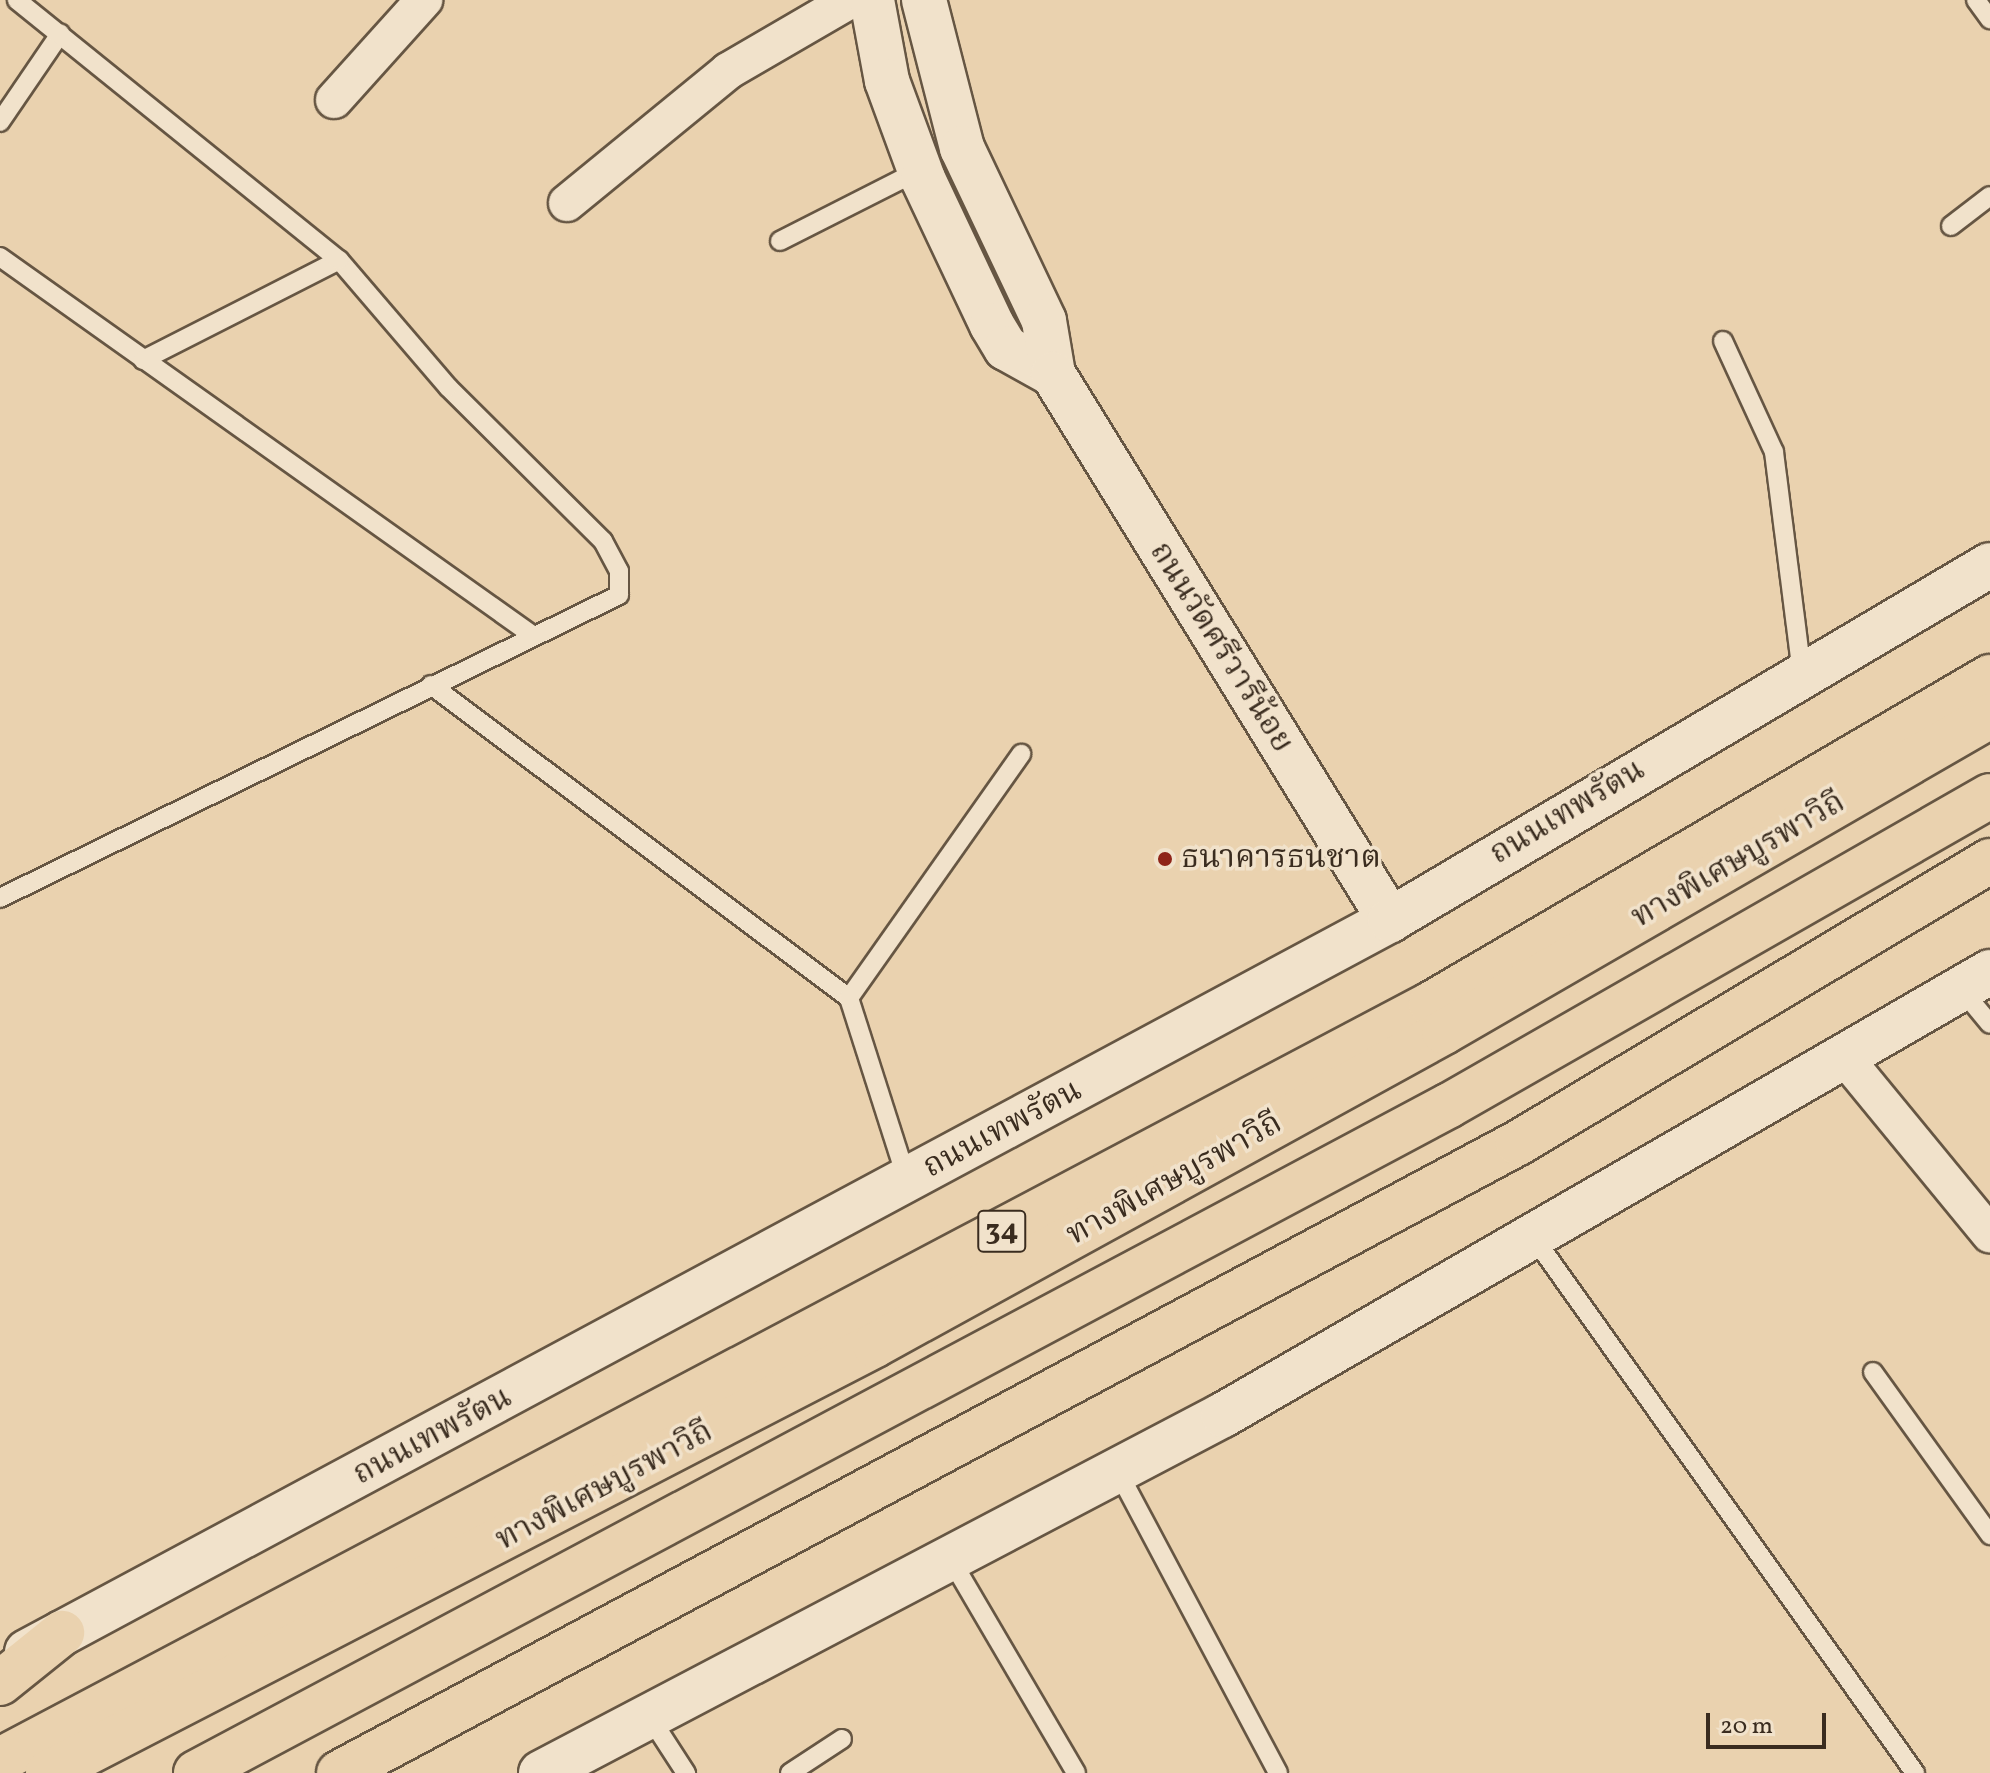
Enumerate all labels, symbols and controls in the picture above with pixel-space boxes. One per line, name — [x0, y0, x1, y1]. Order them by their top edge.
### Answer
street label: ถนนวัดศรีวารีน้อย — [1140, 536, 1300, 760]
street label: ถนนเทพรัตน — [1484, 752, 1652, 874]
street label: ทางพิเศษบูรพาวิถี — [1625, 784, 1853, 938]
place label: ธนาคารธนชาต — [1181, 840, 1381, 878]
marker: ธนาคารธนชาต — [1156, 850, 1174, 868]
street label: ถนนเทพรัตน — [917, 1072, 1089, 1188]
street label: ทางพิเศษบูรพาวิถี — [1061, 1105, 1289, 1255]
road number: 34 — [976, 1205, 1028, 1257]
street label: ถนนเทพรัตน — [347, 1379, 519, 1495]
street label: ทางพิเศษบูรพาวิถี — [490, 1414, 720, 1560]
scale bar — [1710, 1697, 1830, 1747]
text: 20 m — [1720, 1710, 1773, 1744]

